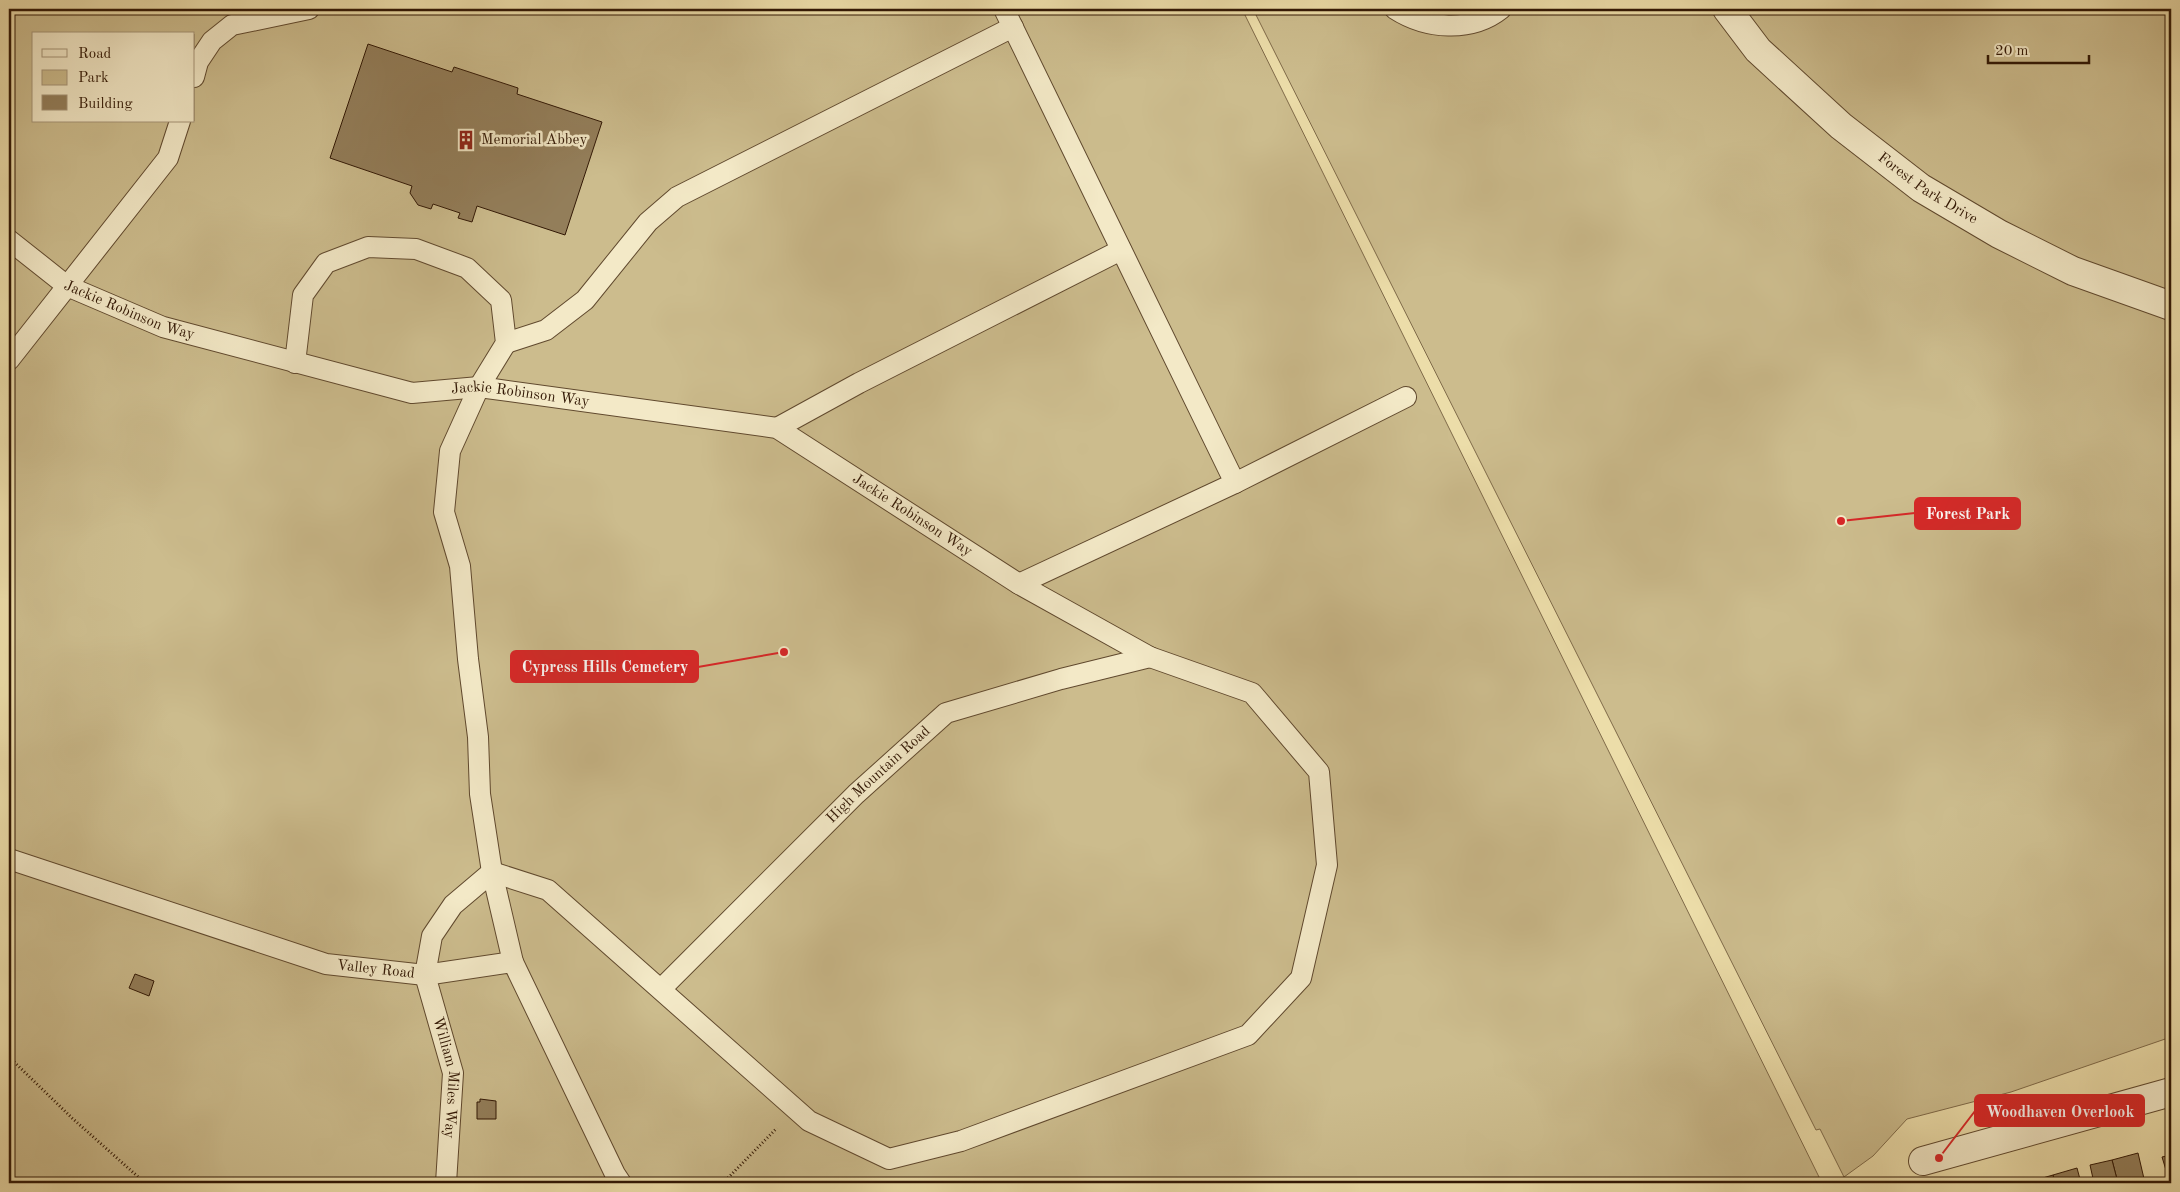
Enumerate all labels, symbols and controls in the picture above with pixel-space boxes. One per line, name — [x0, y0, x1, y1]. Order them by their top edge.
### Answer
legend — [32, 32, 195, 122]
scale bar — [1988, 32, 2089, 64]
text: 20 m — [1995, 44, 2029, 59]
text: Road — [78, 47, 112, 62]
text: Park — [78, 71, 109, 86]
text: Building — [78, 97, 133, 112]
building icon: Memorial Abbey — [455, 129, 477, 151]
place label: Memorial Abbey — [481, 133, 587, 148]
street label: Forest Park Drive — [1875, 150, 1980, 227]
street label: Jackie Robinson Way — [62, 278, 196, 343]
street label: Jackie Robinson Way — [450, 379, 590, 410]
street label: Jackie Robinson Way — [850, 471, 975, 559]
callout: Forest Park — [1915, 498, 2020, 529]
text: Forest Park — [1926, 507, 2010, 523]
callout: Cypress Hills Cemetery — [511, 651, 698, 682]
text: Cypress Hills Cemetery — [522, 660, 688, 676]
street label: High Mountain Road — [824, 723, 933, 826]
street label: Valley Road — [336, 958, 416, 981]
street label: William Miles Way — [430, 1015, 461, 1139]
callout: Woodhaven Overlook — [1975, 1095, 2144, 1126]
text: Woodhaven Overlook — [1986, 1105, 2134, 1121]

